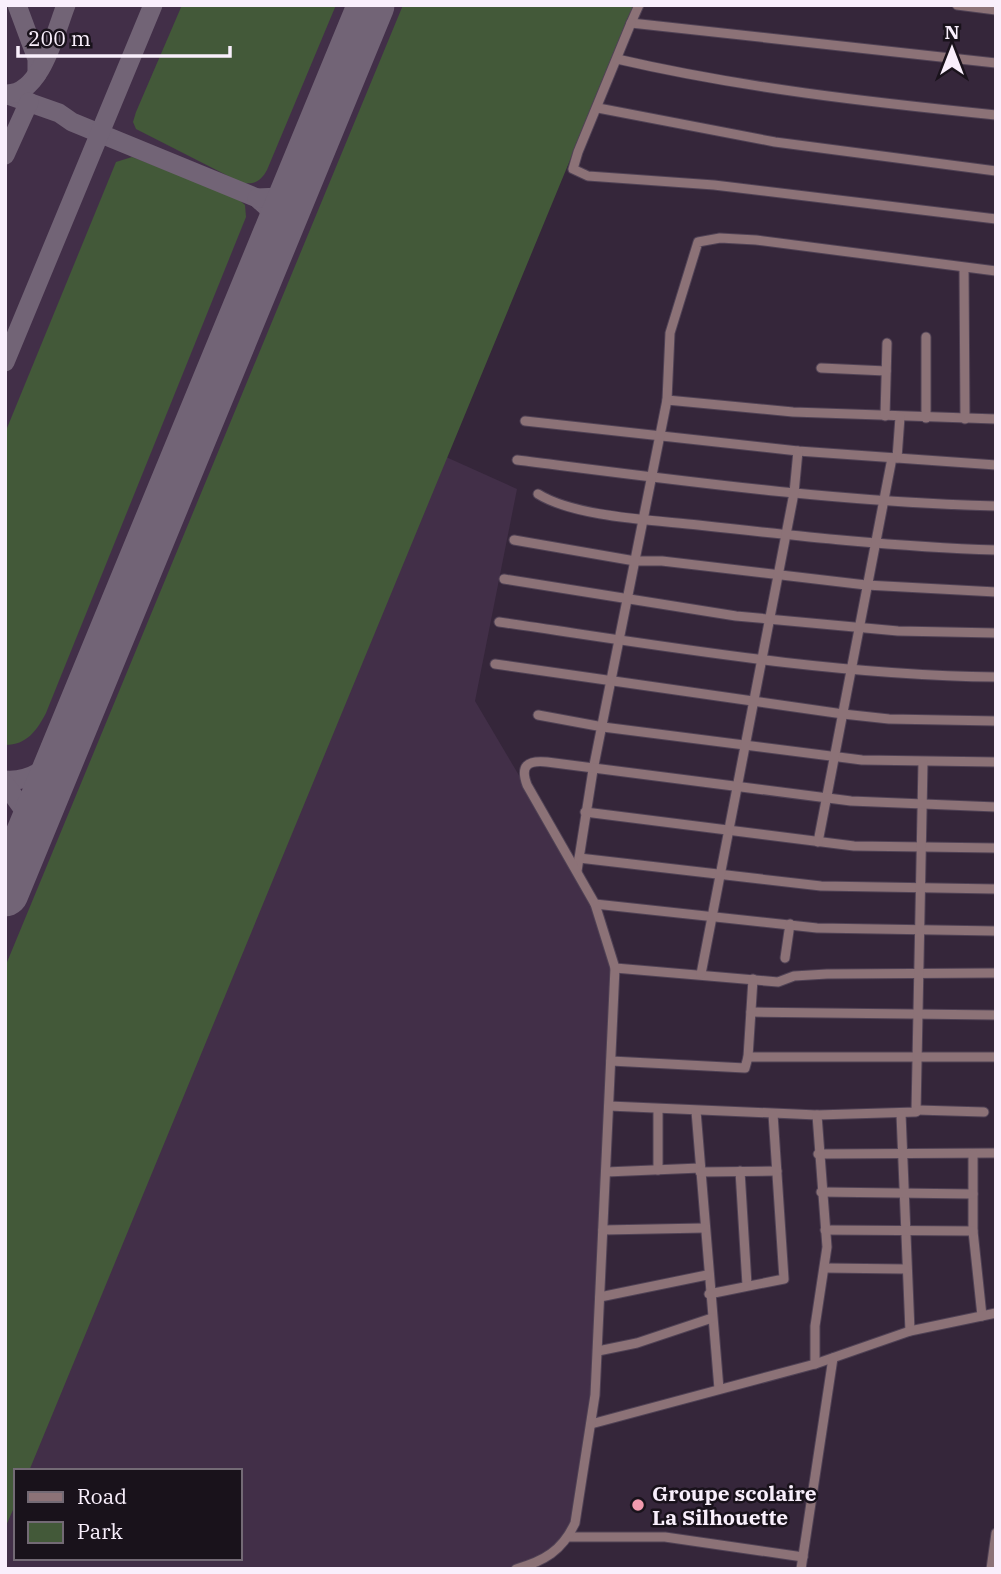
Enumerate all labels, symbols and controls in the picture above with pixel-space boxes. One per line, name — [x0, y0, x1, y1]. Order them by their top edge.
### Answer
scale bar — [18, 14, 229, 58]
north arrow — [917, 14, 987, 84]
text: N — [944, 20, 960, 44]
text: 200 m — [28, 24, 91, 52]
legend — [14, 1469, 242, 1560]
place label: Groupe scolaire La Silhouette — [652, 1479, 817, 1531]
text: Road — [77, 1482, 127, 1510]
marker: Groupe scolaire La Silhouette — [630, 1497, 646, 1513]
text: Park — [77, 1517, 124, 1545]

